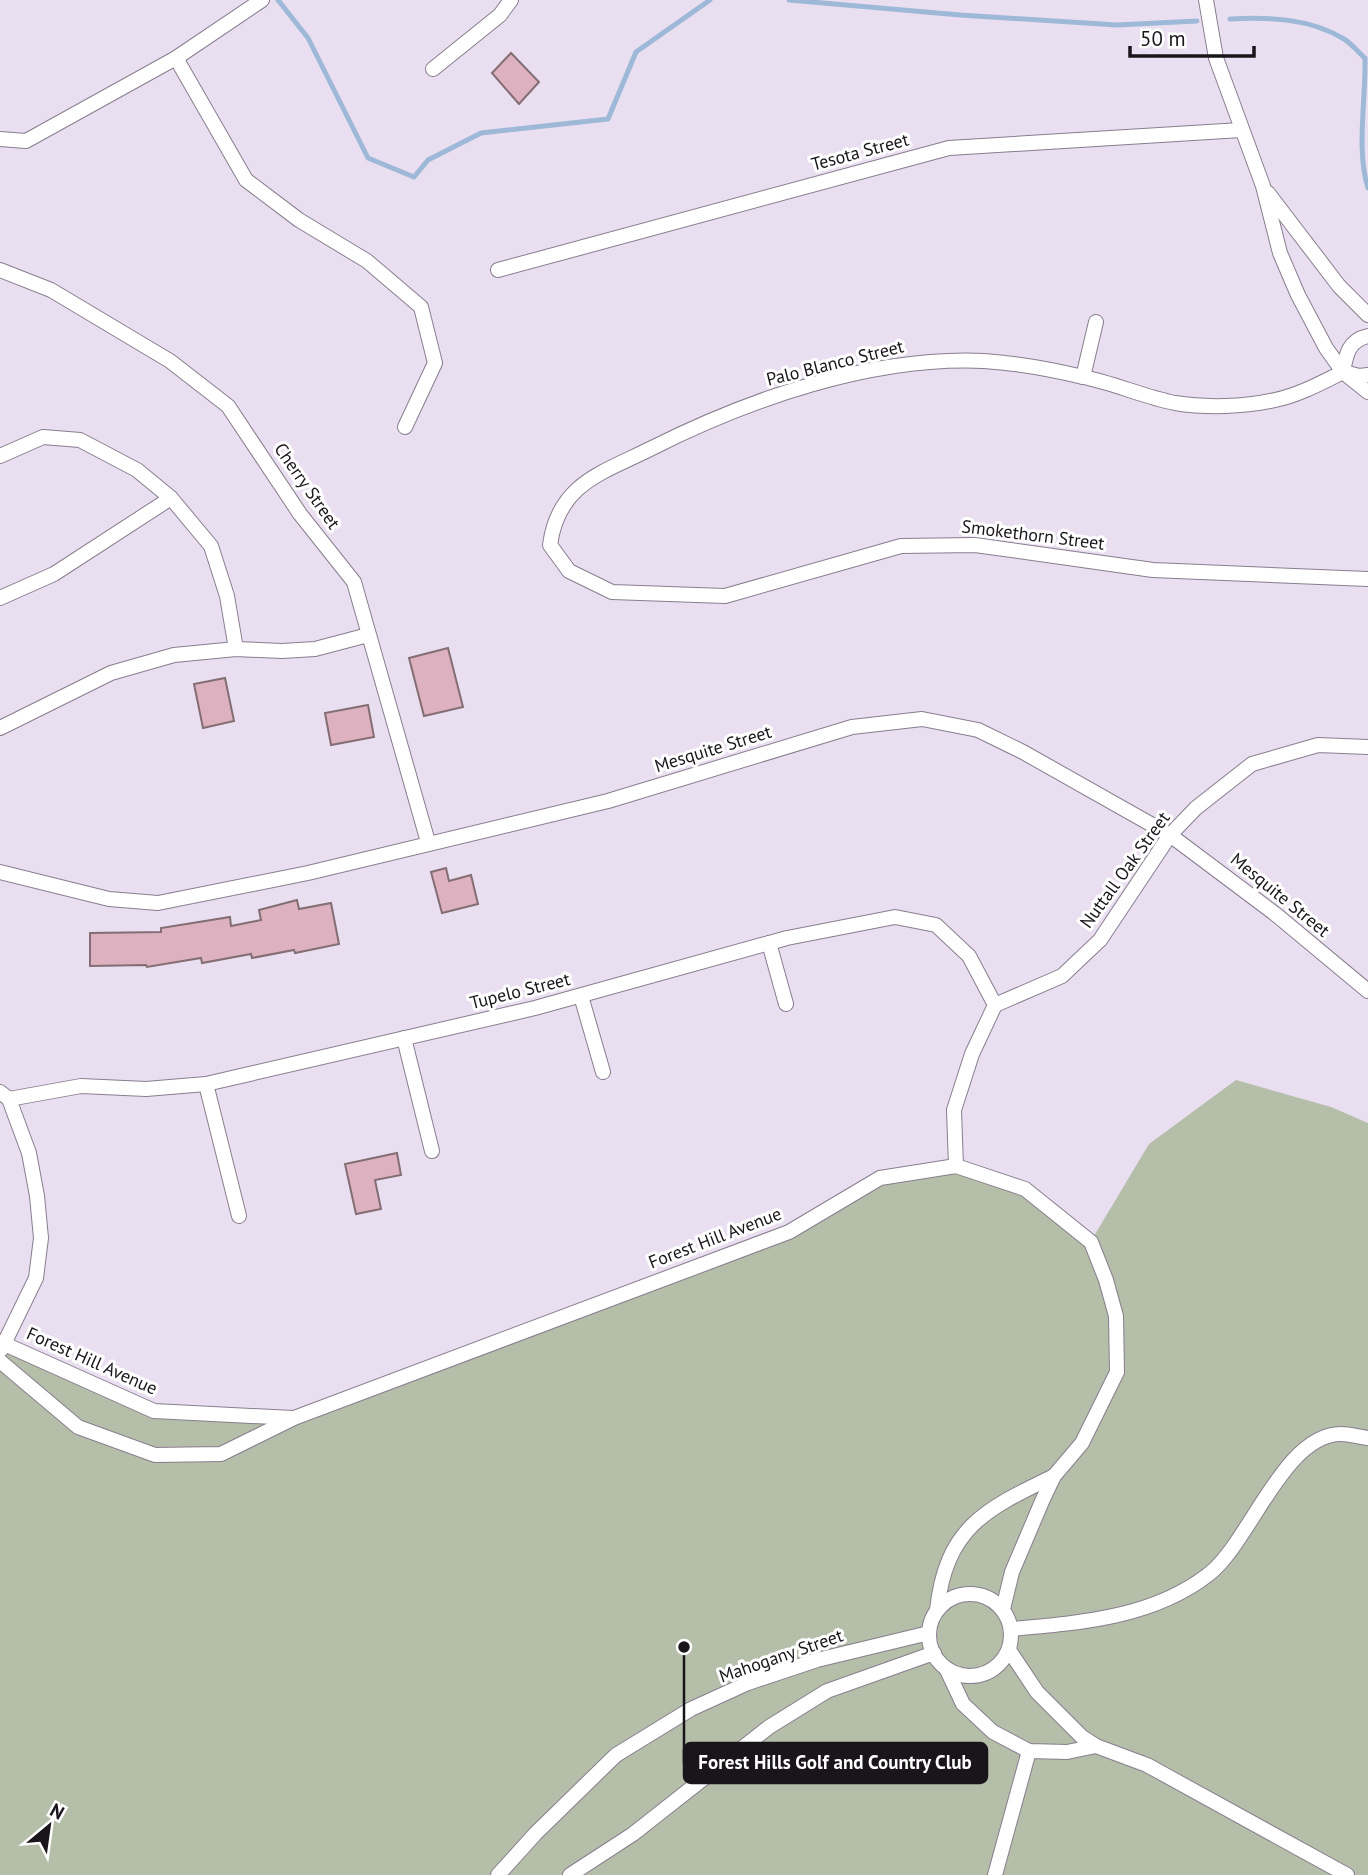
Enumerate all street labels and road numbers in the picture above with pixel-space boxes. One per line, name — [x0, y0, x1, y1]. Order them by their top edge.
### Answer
street label: Tesota Street — [809, 127, 911, 176]
street label: Palo Blanco Street — [764, 334, 906, 391]
street label: Cherry Street — [269, 438, 346, 533]
street label: Smokethorn Street — [960, 514, 1106, 555]
street label: Mesquite Street — [652, 720, 774, 777]
street label: Nuttall Oak Street — [1075, 807, 1175, 932]
street label: Mesquite Street — [1226, 848, 1335, 942]
street label: Tupelo Street — [467, 967, 572, 1014]
street label: Forest Hill Avenue — [645, 1202, 785, 1273]
street label: Forest Hill Avenue — [23, 1321, 161, 1400]
street label: Mahogany Street — [716, 1624, 846, 1688]

